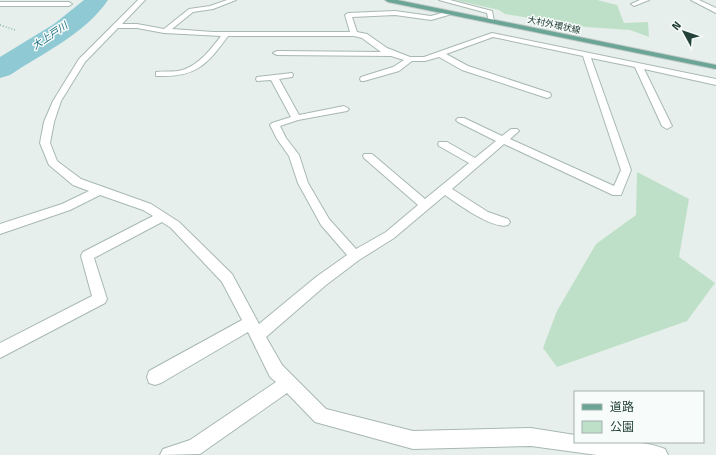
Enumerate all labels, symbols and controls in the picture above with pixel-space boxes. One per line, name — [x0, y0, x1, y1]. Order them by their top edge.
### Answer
north arrow — [664, 12, 704, 52]
street label: 大村外環状線 — [527, 14, 583, 36]
water label: 大上戸川 — [30, 19, 71, 52]
text: N — [669, 19, 684, 33]
legend — [574, 391, 704, 443]
text: 道路 — [610, 400, 634, 414]
text: 公園 — [610, 420, 634, 434]

